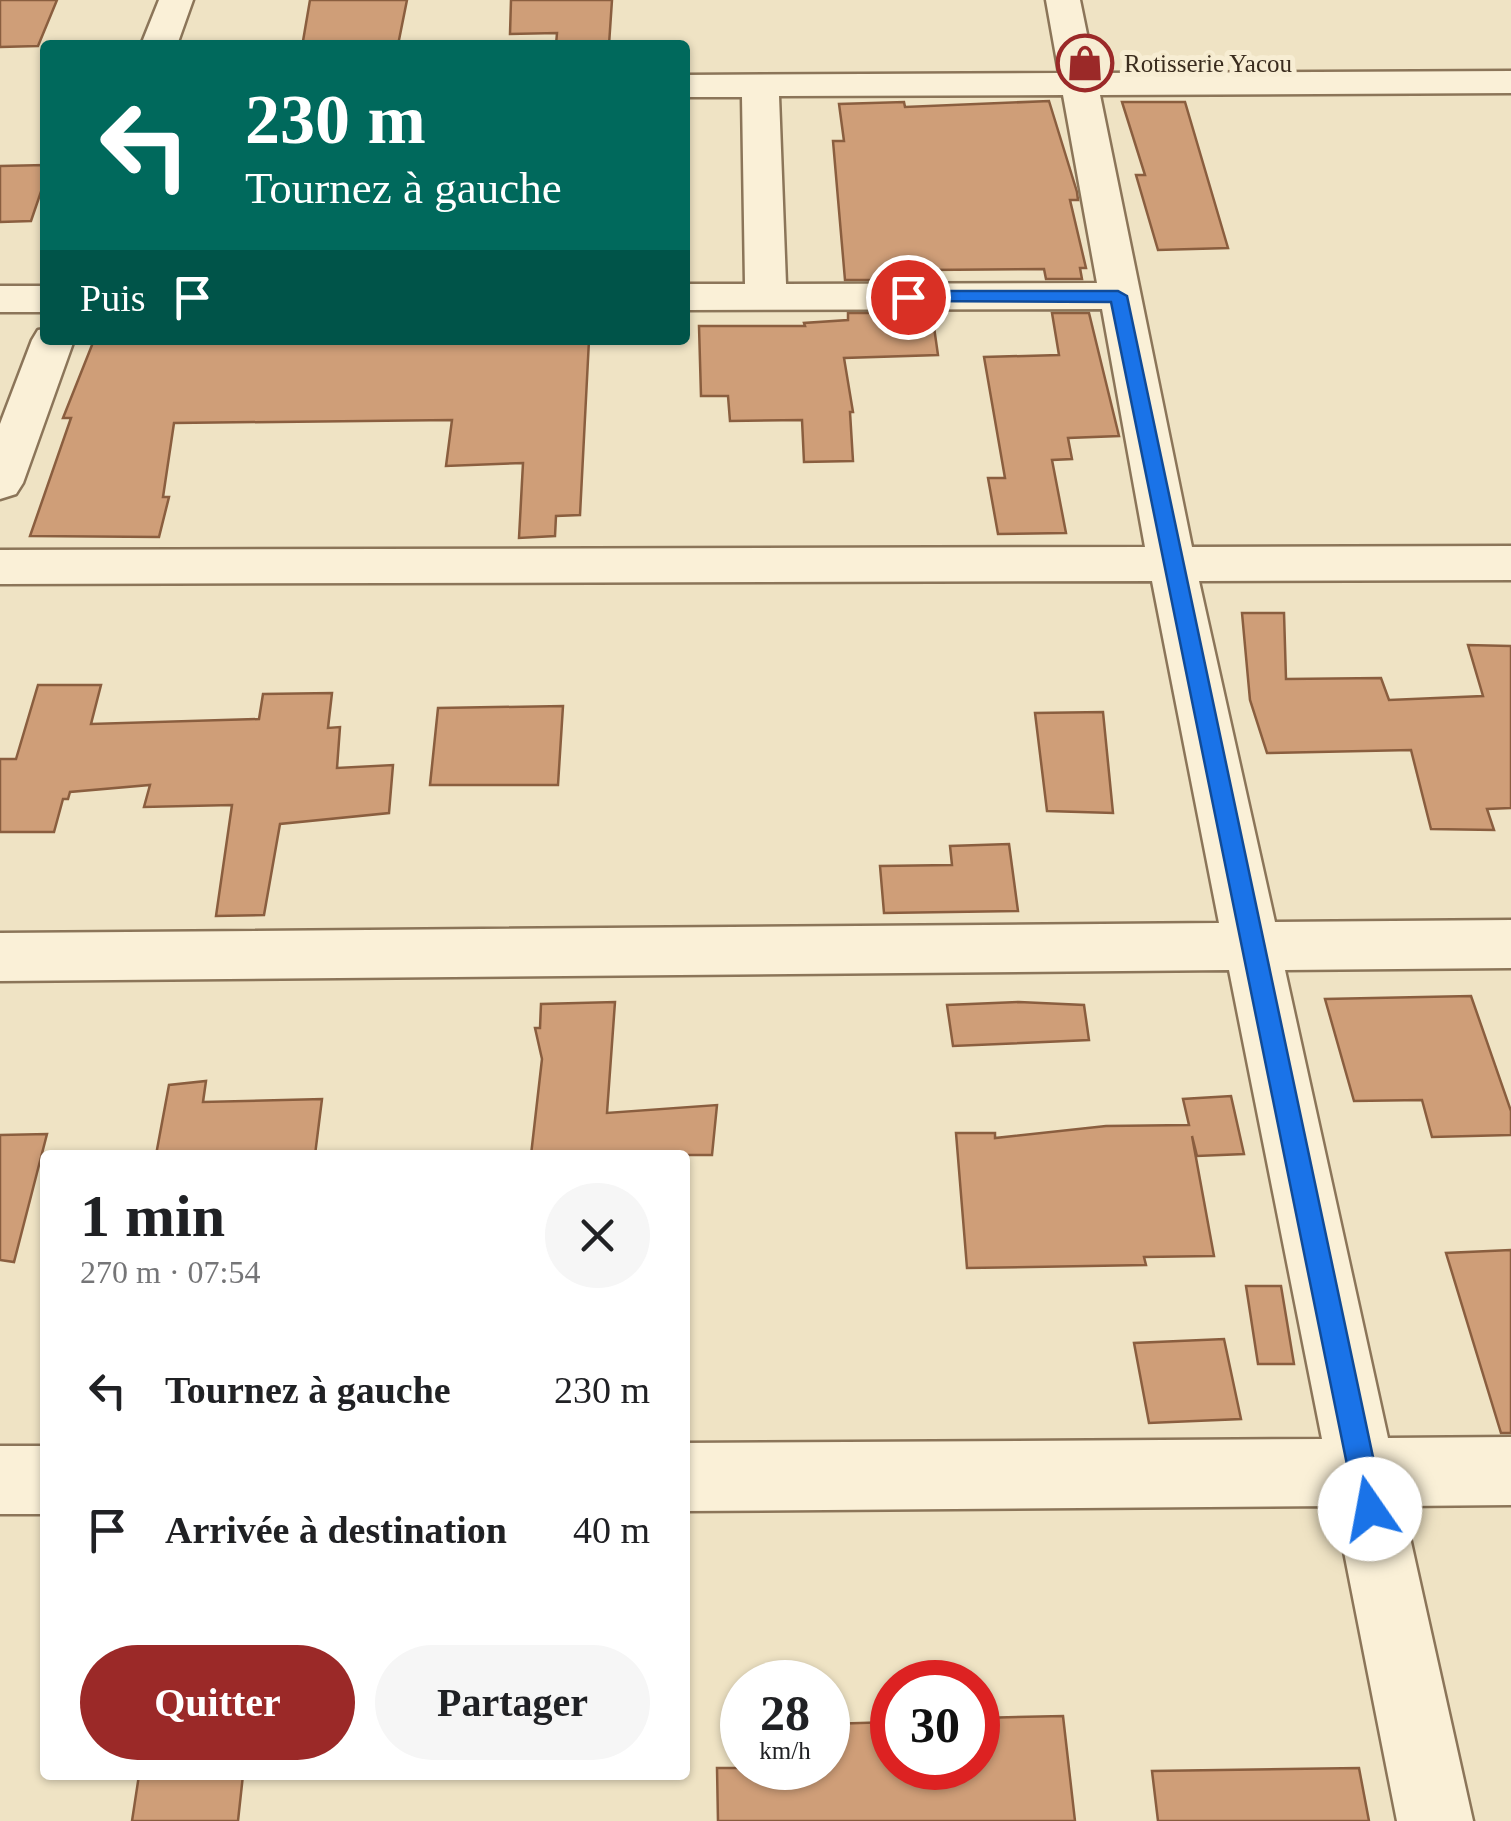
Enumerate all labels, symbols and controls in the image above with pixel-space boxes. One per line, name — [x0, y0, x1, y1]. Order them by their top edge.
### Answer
shop icon: Rotisserie Yacou — [1055, 33, 1115, 93]
place label: Rotisserie Yacou — [1124, 50, 1293, 77]
icon: left — [80, 80, 210, 210]
text: 230 m — [245, 81, 426, 158]
text: Tournez à gauche — [245, 163, 562, 213]
pin — [866, 255, 951, 340]
icon: arrive — [165, 270, 220, 325]
icon: arrive — [881, 270, 936, 325]
text: Puis — [80, 277, 145, 319]
text: 1 min — [80, 1183, 225, 1249]
button: close — [545, 1183, 650, 1288]
text: 270 m · 07:54 — [80, 1254, 260, 1290]
icon: left — [80, 1363, 135, 1418]
text: Tournez à gauche — [165, 1369, 451, 1411]
text: 230 m — [554, 1369, 650, 1411]
position arrow — [1318, 1457, 1422, 1561]
icon: arrive — [80, 1503, 135, 1558]
text: Arrivée à destination — [165, 1509, 507, 1551]
text: 40 m — [573, 1509, 650, 1551]
button: Quitter — [80, 1645, 355, 1760]
button: Partager — [375, 1645, 650, 1760]
speed limit sign: 30 — [870, 1660, 1000, 1790]
text: 28 — [760, 1685, 810, 1741]
text: km/h — [759, 1737, 811, 1764]

